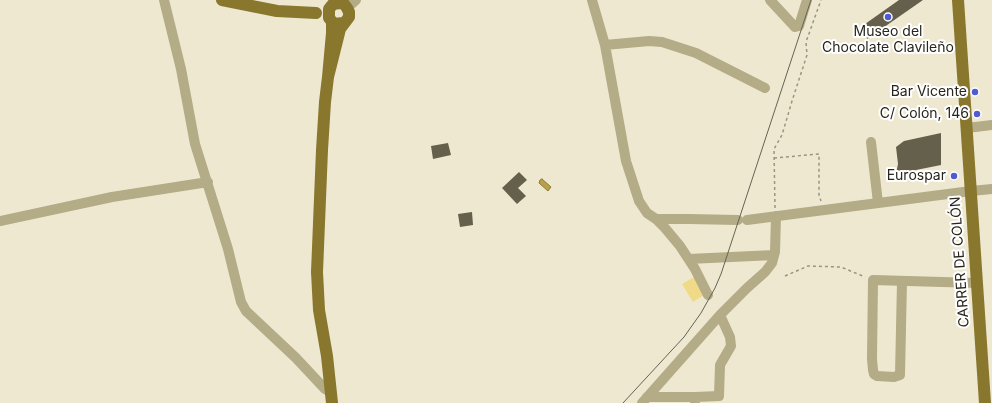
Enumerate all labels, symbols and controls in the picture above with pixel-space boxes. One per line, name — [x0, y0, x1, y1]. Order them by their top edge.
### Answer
marker: Museo del Chocolate Clavileño — [883, 12, 893, 22]
place label: Museo del Chocolate Clavileño — [822, 24, 954, 56]
place label: Bar Vicente — [891, 84, 967, 100]
marker: Bar Vicente — [970, 87, 980, 97]
place label: C/ Colón, 146 — [880, 106, 969, 122]
marker: C/ Colón, 146 — [972, 109, 982, 119]
place label: Eurospar — [887, 168, 946, 184]
marker: Eurospar — [949, 171, 959, 181]
street label: CARRER DE COLÓN — [947, 196, 973, 328]

